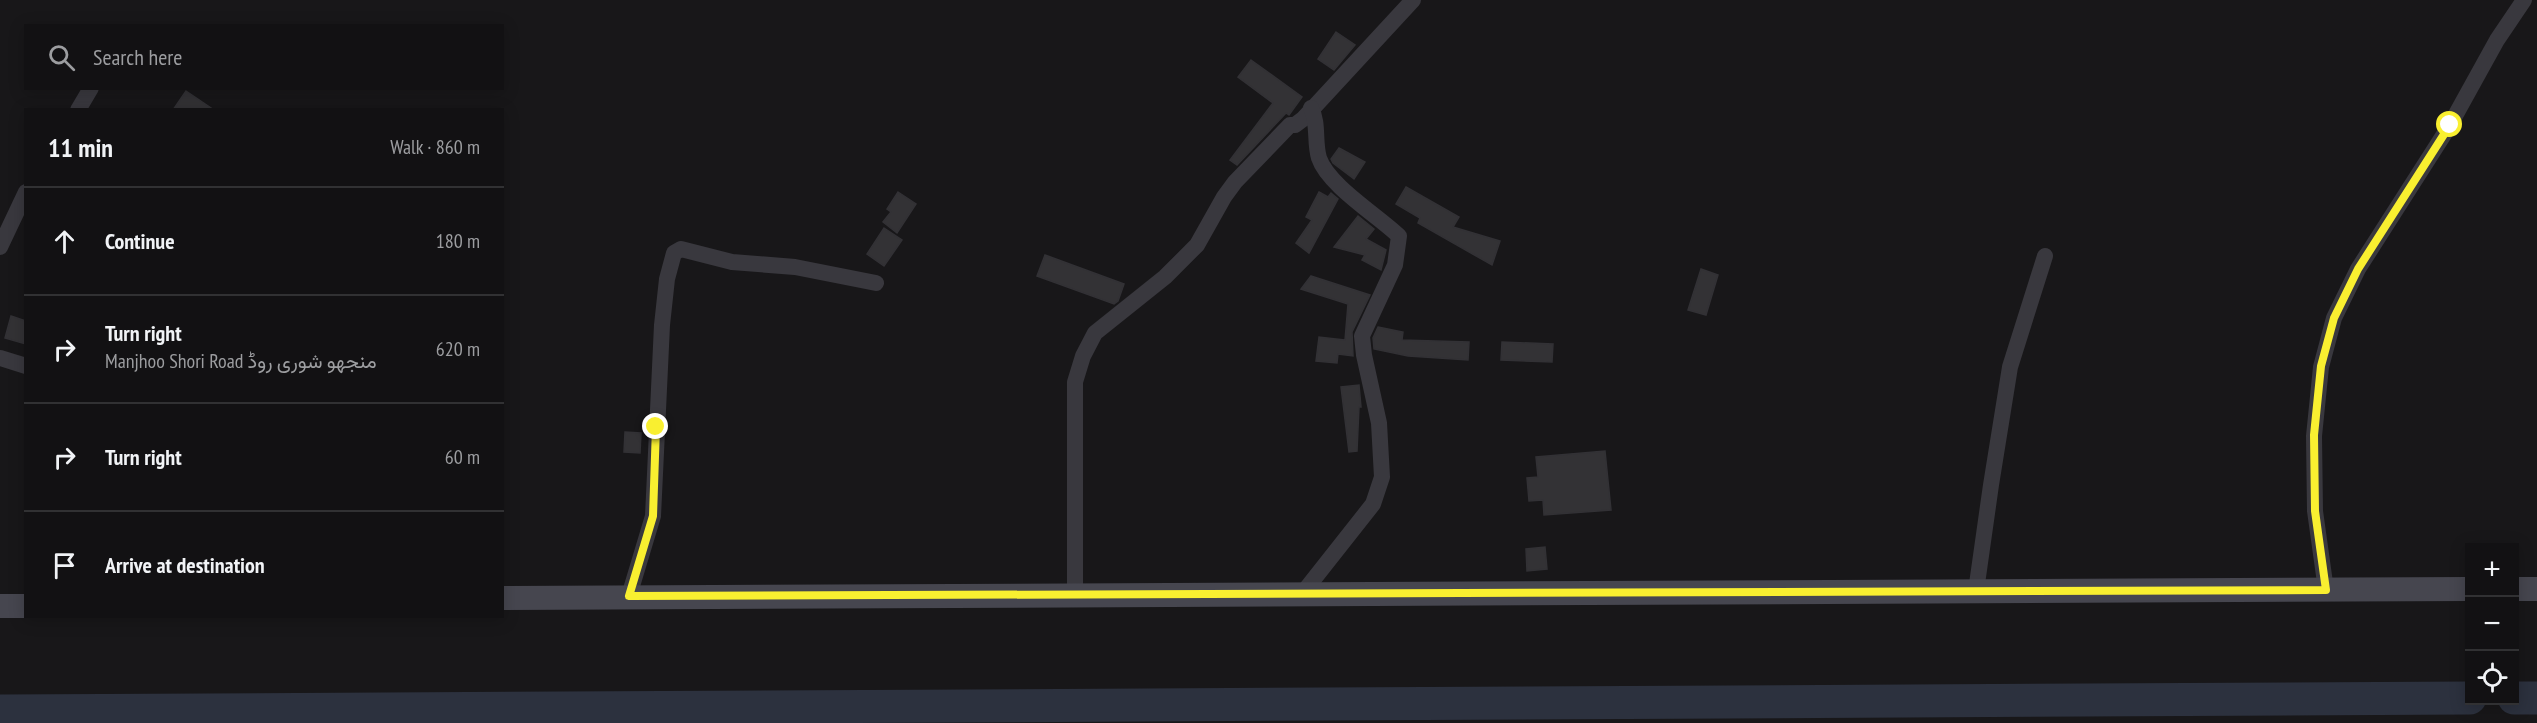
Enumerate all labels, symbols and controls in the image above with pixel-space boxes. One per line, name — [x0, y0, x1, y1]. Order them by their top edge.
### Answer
search box — [24, 24, 504, 90]
icon: search — [45, 41, 78, 74]
text: Search here — [93, 43, 182, 71]
route start — [2436, 111, 2462, 137]
text: 11 min — [48, 131, 113, 164]
text: Walk · 860 m — [390, 134, 480, 160]
icon: ahead — [48, 225, 81, 258]
text: Continue — [105, 227, 175, 255]
text: 180 m — [436, 228, 480, 254]
text: Turn right — [105, 319, 182, 347]
icon: right — [48, 333, 81, 366]
text: 620 m — [436, 336, 480, 362]
text: Manjhoo Shori Road منجھو شوری روڈ — [105, 348, 377, 374]
route end — [642, 413, 668, 439]
icon: right — [48, 441, 81, 474]
text: Turn right — [105, 443, 182, 471]
text: 60 m — [445, 444, 480, 470]
map controls — [2465, 543, 2519, 705]
button: + — [2465, 543, 2519, 597]
icon: arrive — [48, 549, 81, 582]
text: Arrive at destination — [105, 551, 265, 579]
button: − — [2465, 597, 2519, 651]
button: locate — [2465, 651, 2519, 705]

